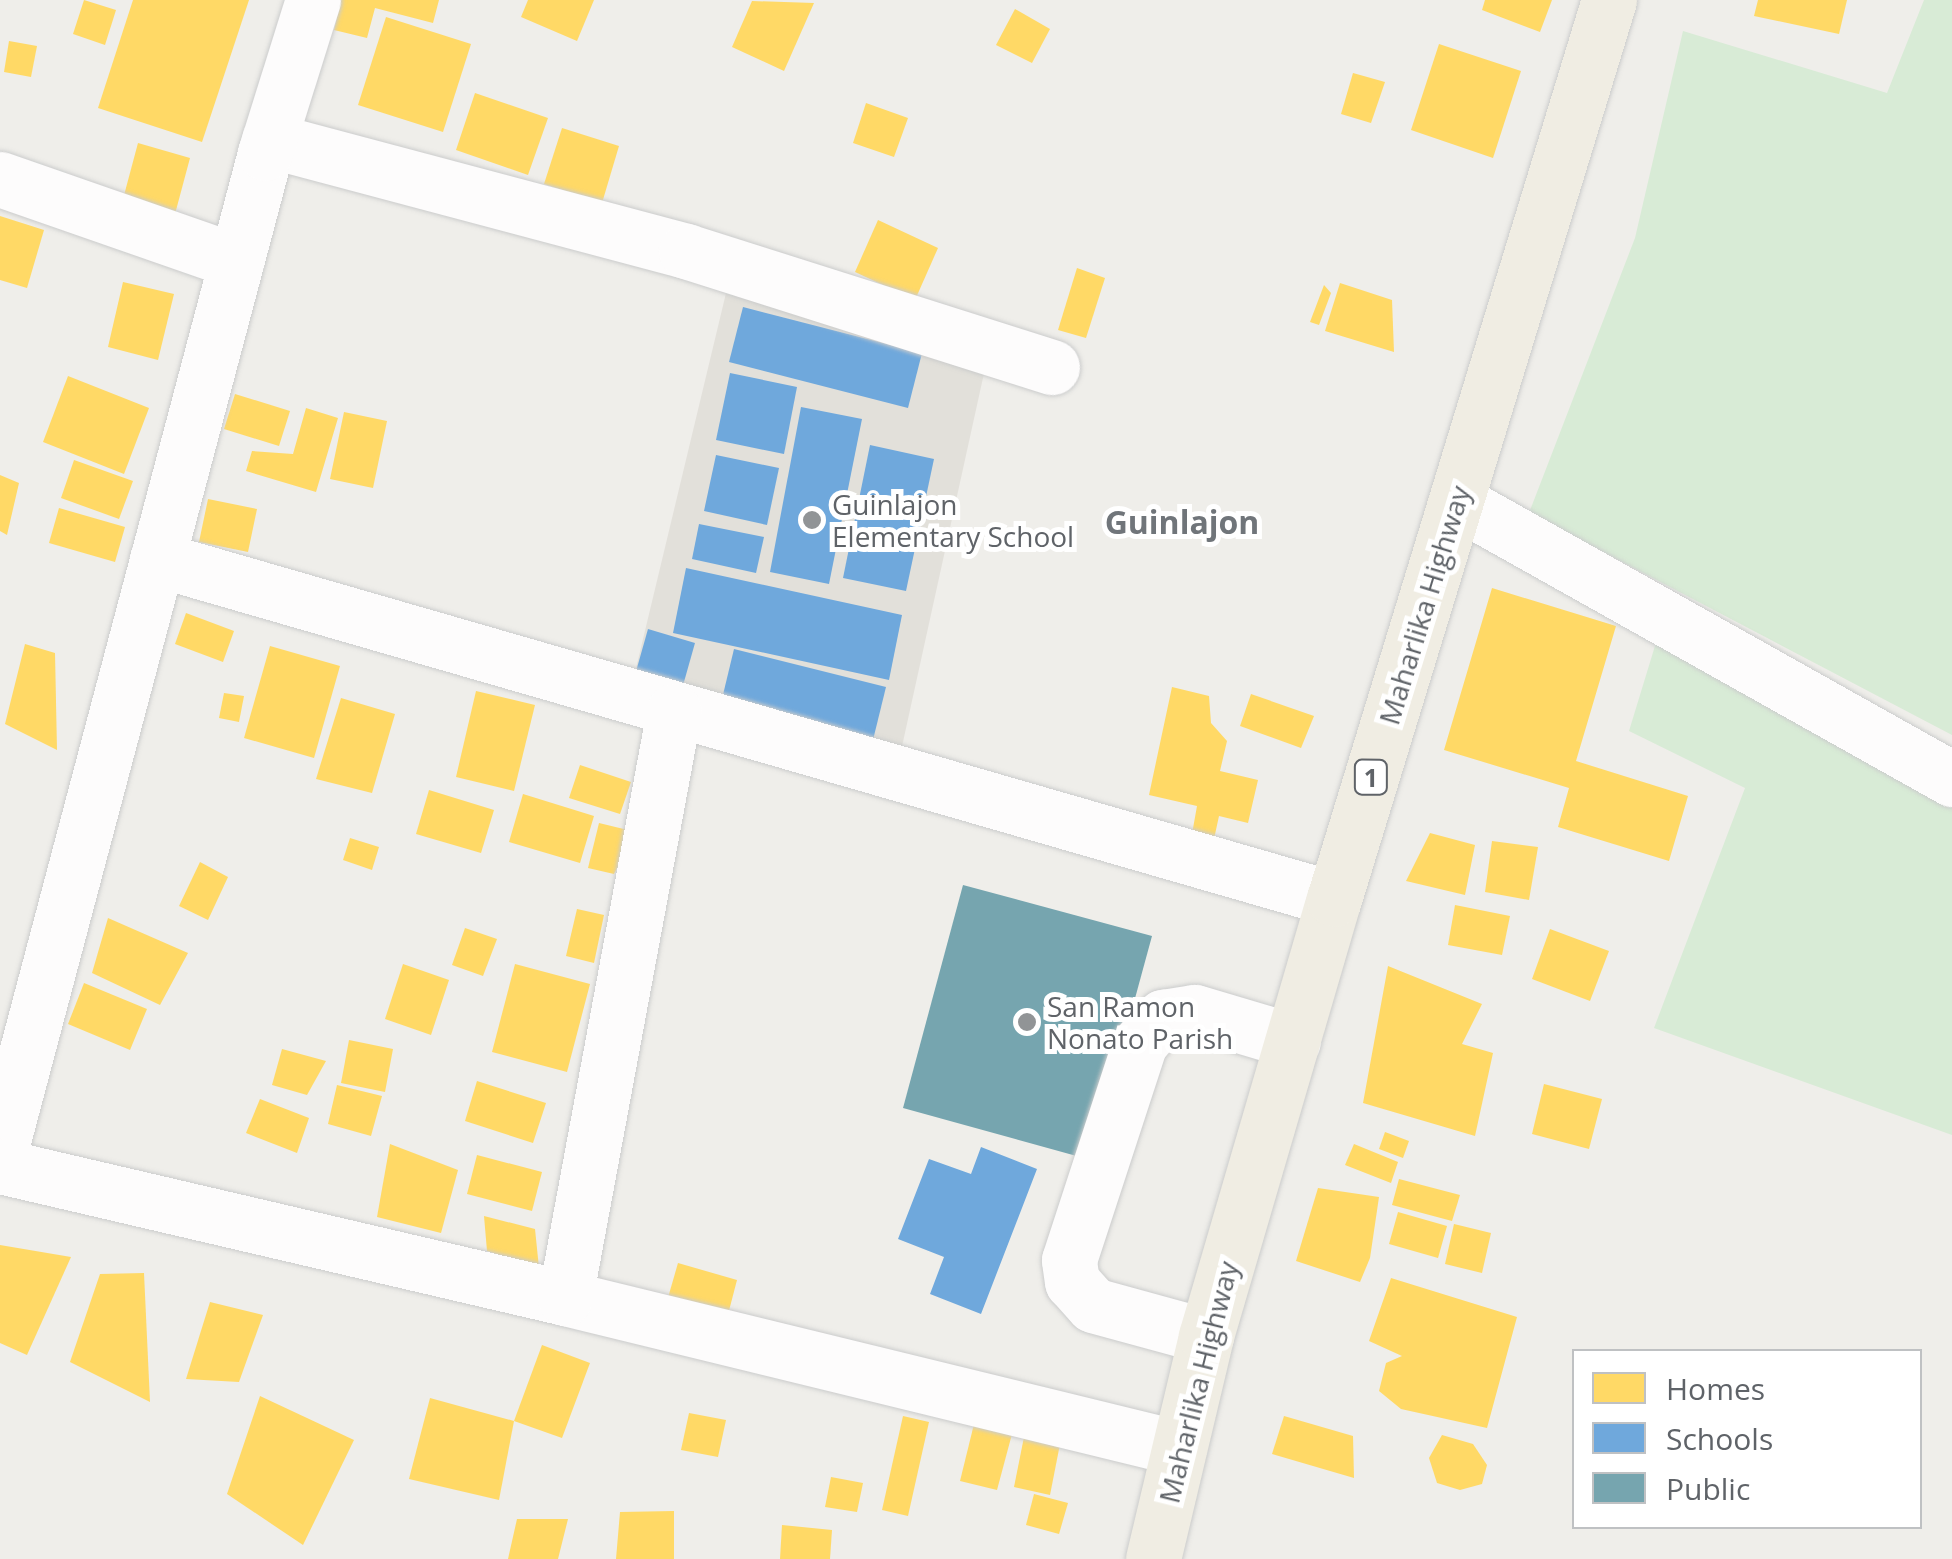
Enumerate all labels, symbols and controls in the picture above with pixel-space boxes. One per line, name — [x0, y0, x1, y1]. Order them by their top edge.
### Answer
street label: Maharlika Highway — [1372, 482, 1476, 728]
place label: Guinlajon Elementary School — [832, 487, 1074, 553]
district label: Guinlajon — [1105, 503, 1259, 541]
marker: Guinlajon Elementary School — [801, 509, 823, 531]
road number: 1 — [1354, 757, 1388, 797]
place label: San Ramon Nonato Parish — [1047, 989, 1233, 1055]
marker: San Ramon Nonato Parish — [1016, 1011, 1038, 1033]
street label: Maharlika Highway — [1152, 1258, 1244, 1506]
legend — [1572, 1349, 1922, 1529]
text: Homes — [1666, 1368, 1765, 1409]
text: Schools — [1666, 1418, 1773, 1459]
text: Public — [1666, 1468, 1750, 1509]

